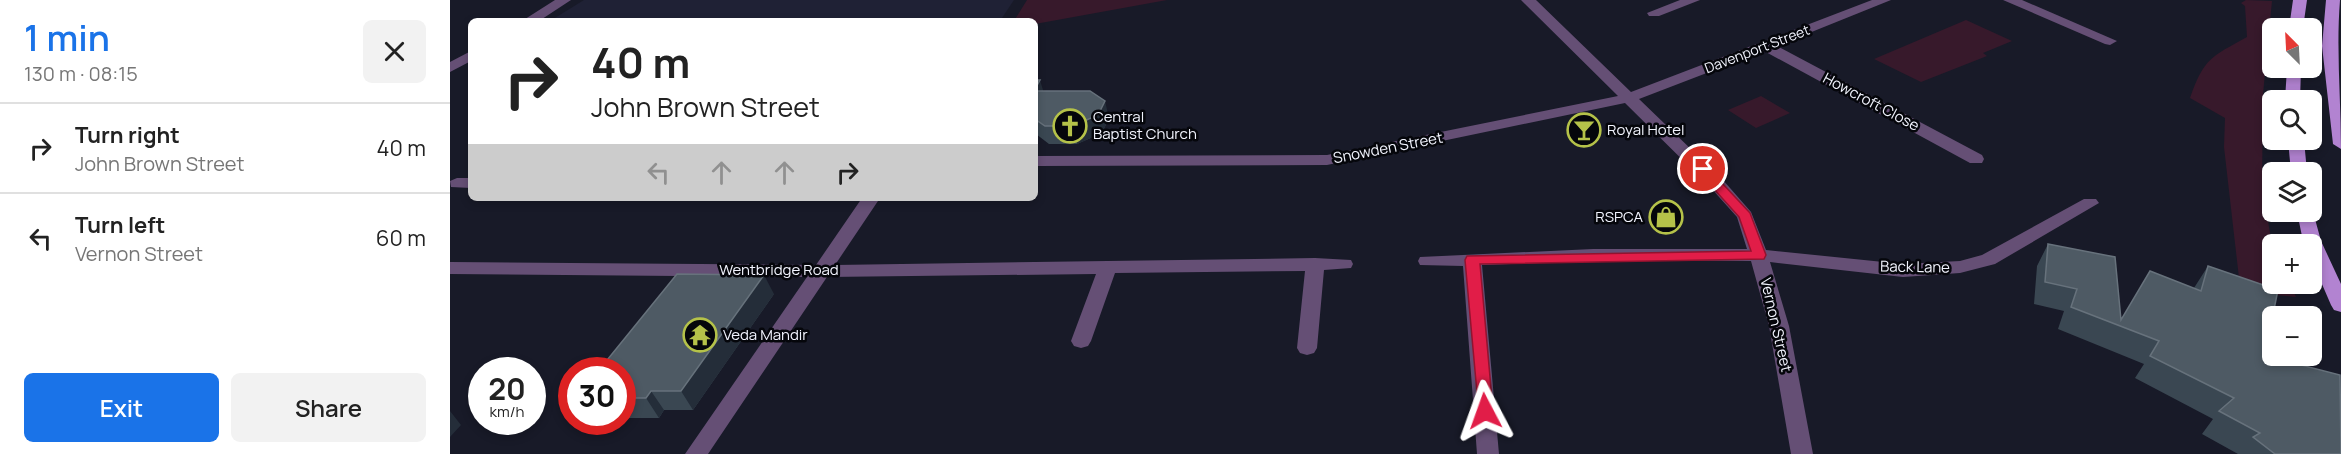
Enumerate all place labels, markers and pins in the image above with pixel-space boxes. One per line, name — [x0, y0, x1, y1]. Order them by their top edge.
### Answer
place label: Central Baptist Church — [1093, 106, 1197, 144]
church icon: Central Baptist Church — [1052, 108, 1088, 144]
bar icon: Royal Hotel — [1566, 112, 1602, 148]
place label: Royal Hotel — [1607, 119, 1685, 140]
pin — [1677, 143, 1728, 194]
shop icon: RSPCA — [1648, 199, 1684, 235]
place label: RSPCA — [1595, 206, 1643, 227]
temple icon: Veda Mandir — [682, 317, 718, 353]
place label: Veda Mandir — [723, 324, 808, 345]

